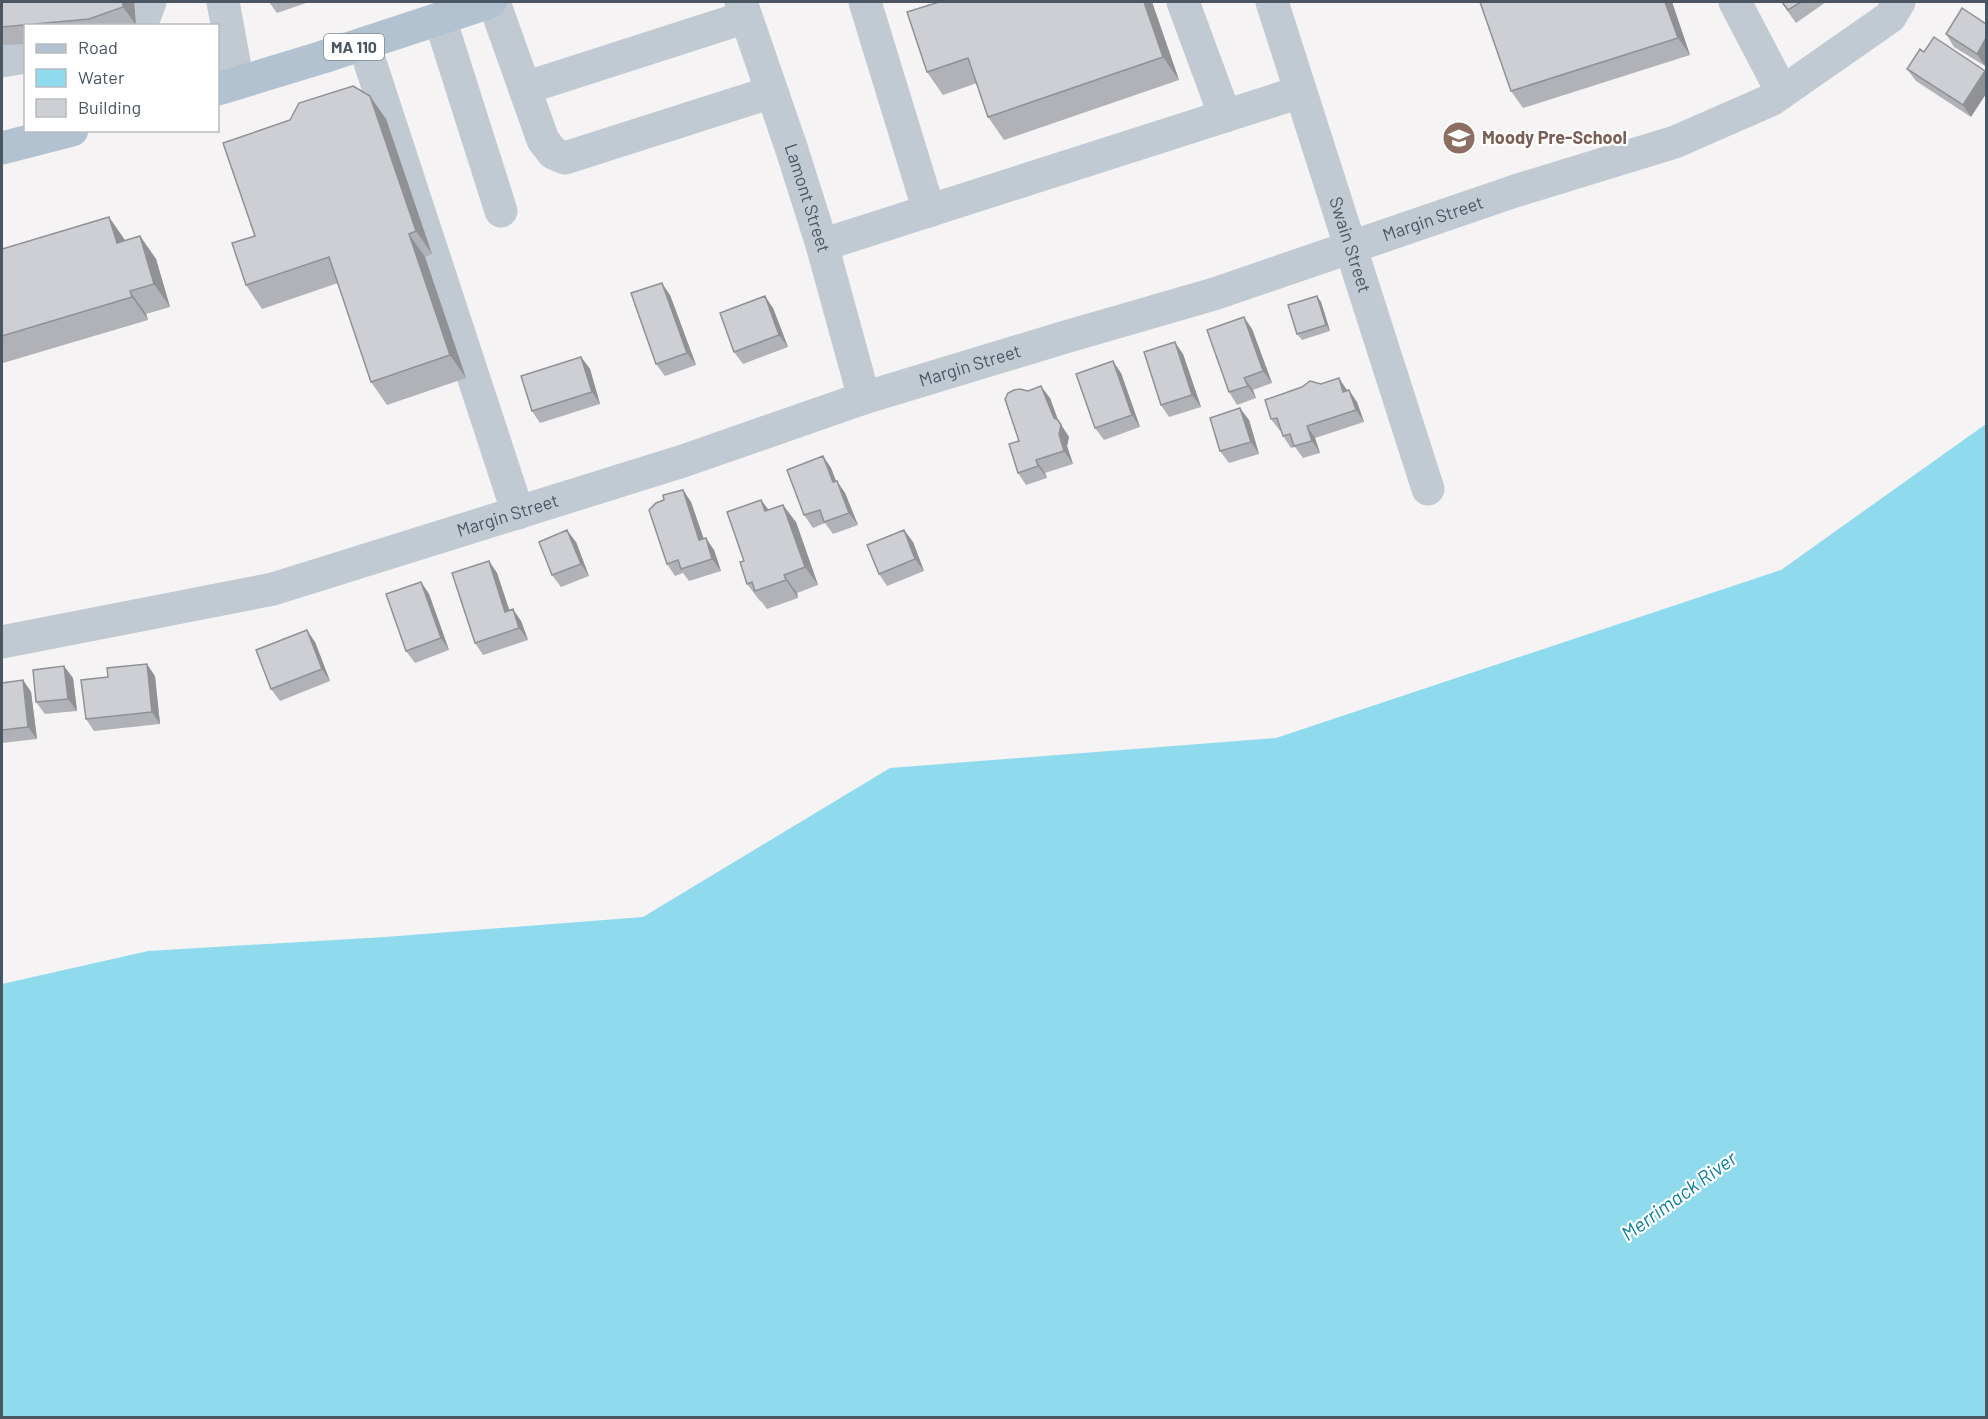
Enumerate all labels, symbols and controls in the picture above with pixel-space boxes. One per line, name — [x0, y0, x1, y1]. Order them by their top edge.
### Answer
legend — [24, 24, 219, 132]
road number: MA 110 — [324, 34, 384, 60]
text: Road — [78, 36, 118, 58]
text: Water — [78, 66, 125, 88]
text: Building — [78, 96, 141, 118]
school or university icon: Moody Pre-School — [1441, 120, 1477, 156]
place label: Moody Pre-School — [1482, 126, 1627, 148]
street label: Lamont Street — [781, 140, 836, 255]
street label: Margin Street — [1379, 191, 1486, 246]
street label: Swain Street — [1325, 194, 1376, 295]
street label: Margin Street — [916, 339, 1023, 391]
street label: Margin Street — [454, 489, 561, 541]
water label: Merrimack River — [1616, 1145, 1742, 1245]

